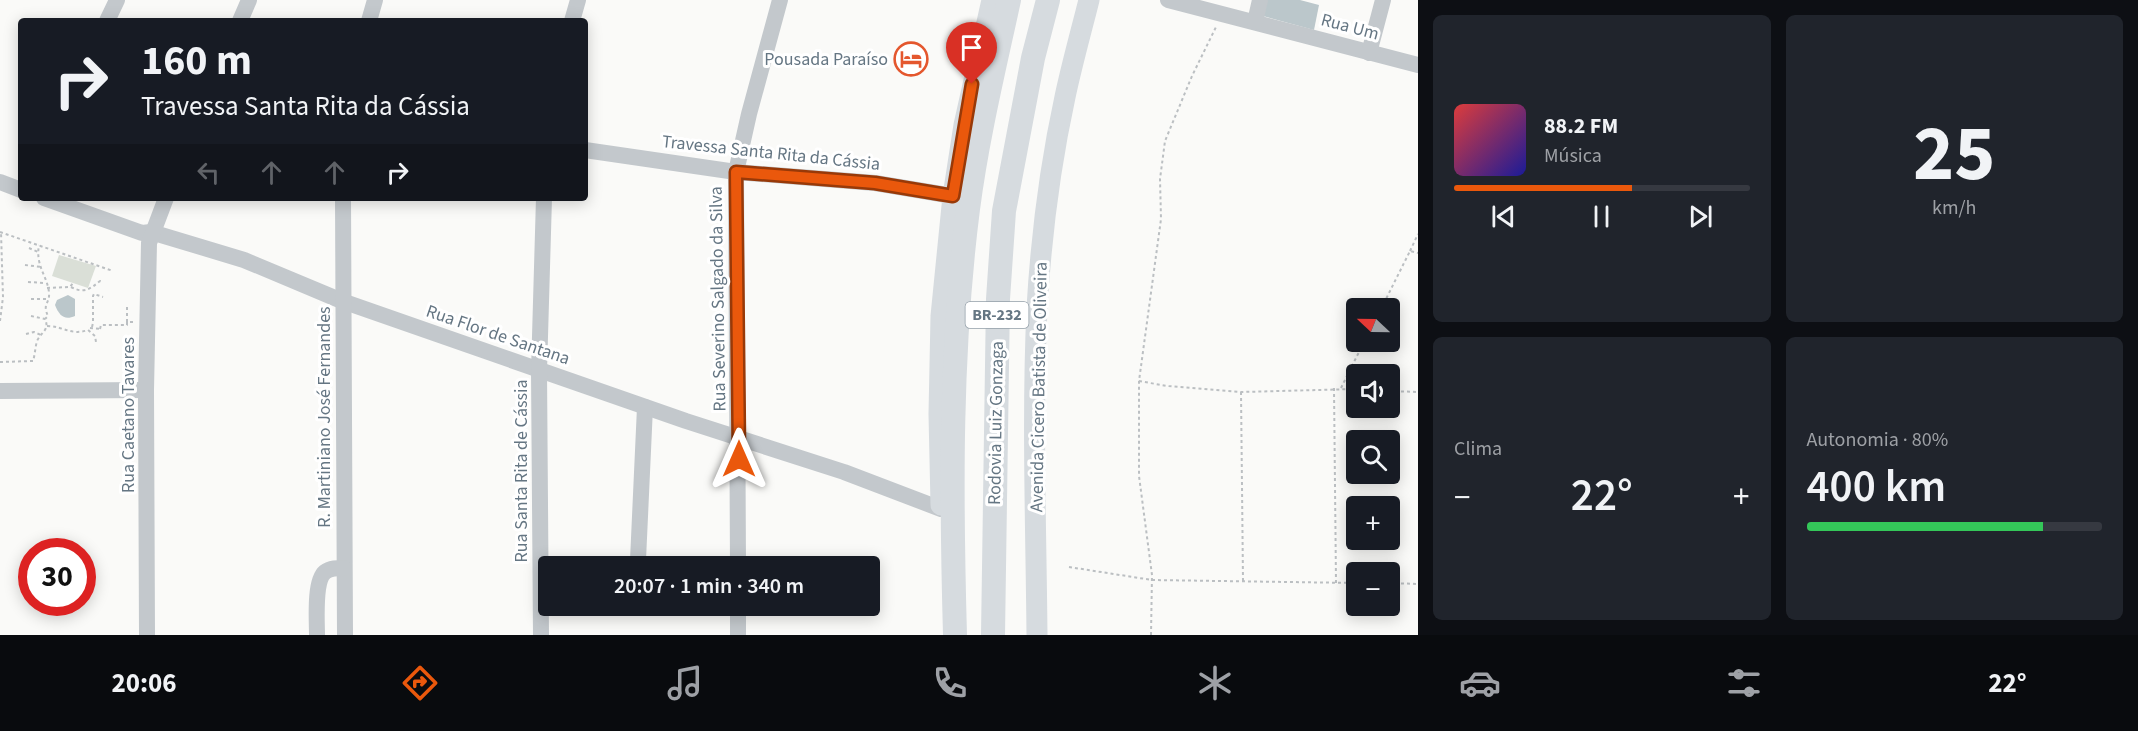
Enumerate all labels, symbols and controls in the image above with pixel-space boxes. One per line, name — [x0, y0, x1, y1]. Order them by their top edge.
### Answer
street label: Rua Um — [1318, 7, 1382, 47]
pin — [946, 22, 997, 84]
text: 160 m — [141, 31, 252, 91]
icon: arrive — [955, 31, 988, 64]
hotel icon: Pousada Paraíso — [893, 41, 929, 77]
icon: right — [42, 42, 120, 120]
place label: Pousada Paraíso — [764, 47, 888, 72]
text: Travessa Santa Rita da Cássia — [141, 87, 470, 126]
text: 25 — [1913, 99, 1995, 210]
text: 88.2 FM — [1544, 110, 1618, 142]
street label: Travessa Santa Rita da Cássia — [661, 129, 881, 177]
text: Música — [1544, 142, 1602, 170]
icon: left — [192, 156, 225, 189]
icon: ahead — [255, 156, 288, 189]
icon: ahead — [318, 156, 351, 189]
icon: right — [381, 156, 414, 189]
street label: Rua Severino Salgado da Silva — [704, 186, 732, 412]
text: km/h — [1932, 194, 1976, 222]
icon: previous — [1487, 200, 1520, 233]
icon: pause — [1585, 200, 1618, 233]
icon: next — [1684, 200, 1717, 233]
street label: Avenida Cicero Batista de Oliveira — [1024, 262, 1054, 512]
north arrow — [1346, 298, 1400, 352]
map controls — [1346, 298, 1400, 616]
street label: Rua Flor de Santana — [423, 299, 573, 371]
road number: BR-232 — [966, 302, 1028, 328]
street label: R. Martiniano José Fernandes — [312, 306, 337, 528]
street label: Rua Caetano Tavares — [116, 337, 141, 493]
street label: Rodovia Luiz Gonzaga — [982, 341, 1010, 505]
button: sound — [1346, 364, 1400, 418]
street label: Rua Santa Rita de Cássia — [509, 379, 534, 563]
text: Autonomia · 80% — [1807, 426, 1948, 454]
position arrow — [707, 427, 771, 491]
button: search — [1346, 430, 1400, 484]
text: Clima — [1454, 435, 1502, 463]
text: 400 km — [1807, 455, 1946, 519]
text: 22° — [1571, 464, 1633, 528]
text: − — [1454, 474, 1470, 521]
text: + — [1733, 474, 1750, 521]
button: + — [1346, 496, 1400, 550]
speed limit sign: 30 — [18, 538, 96, 616]
button: − — [1346, 562, 1400, 616]
text: 20:07 · 1 min · 340 m — [614, 570, 804, 602]
icon: directions — [399, 662, 441, 704]
icon: music — [664, 662, 706, 704]
icon: phone — [929, 662, 971, 704]
icon: climate — [1194, 662, 1236, 704]
icon: car — [1459, 662, 1501, 704]
icon: filters — [1723, 662, 1765, 704]
text: 20:06 — [111, 664, 177, 703]
text: 22° — [1988, 664, 2027, 703]

